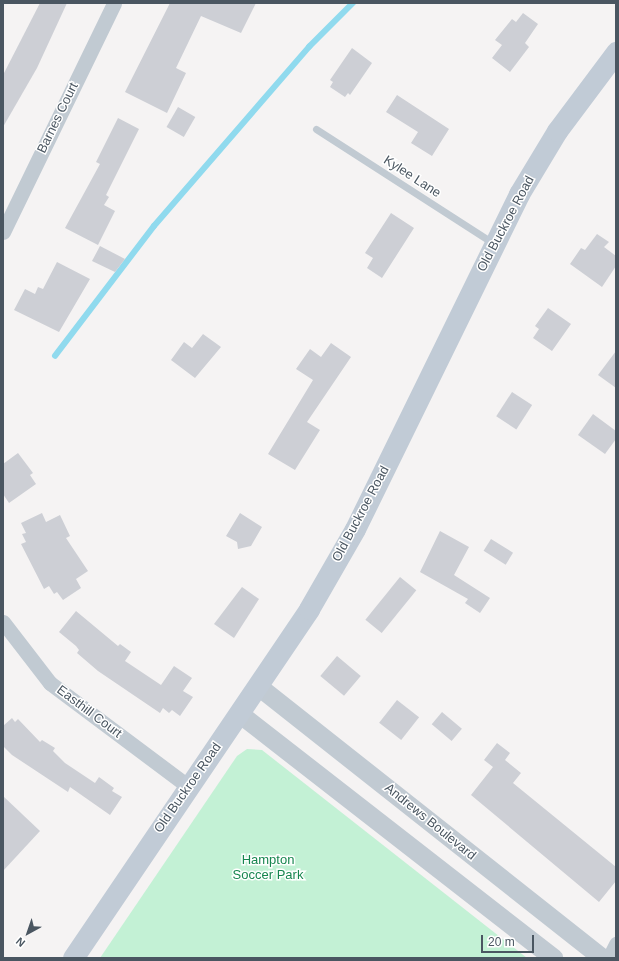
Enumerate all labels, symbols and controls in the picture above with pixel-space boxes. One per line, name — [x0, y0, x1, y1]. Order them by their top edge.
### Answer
street label: Barnes Court — [34, 80, 82, 156]
street label: Kylee Lane — [380, 153, 444, 201]
street label: Old Buckroe Road — [474, 173, 538, 275]
street label: Old Buckroe Road — [329, 463, 393, 565]
street label: Easthill Court — [53, 683, 125, 741]
street label: Old Buckroe Road — [151, 740, 225, 836]
street label: Andrews Boulevard — [381, 780, 479, 864]
park label: Hampton Soccer Park — [233, 853, 303, 884]
north arrow — [8, 913, 48, 953]
scale bar — [483, 927, 536, 953]
text: N — [13, 935, 27, 949]
text: 20 m — [488, 935, 515, 949]

